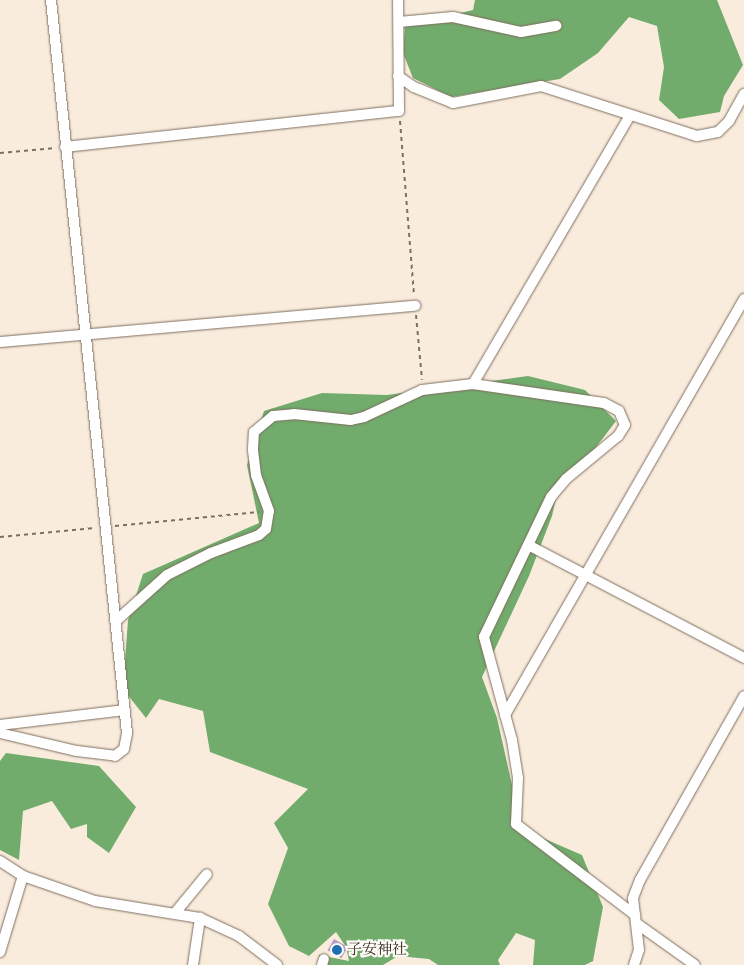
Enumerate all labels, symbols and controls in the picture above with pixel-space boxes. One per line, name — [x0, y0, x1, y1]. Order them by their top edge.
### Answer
place label: 子安神社 — [347, 941, 407, 959]
marker: 子安神社 — [331, 944, 343, 956]

